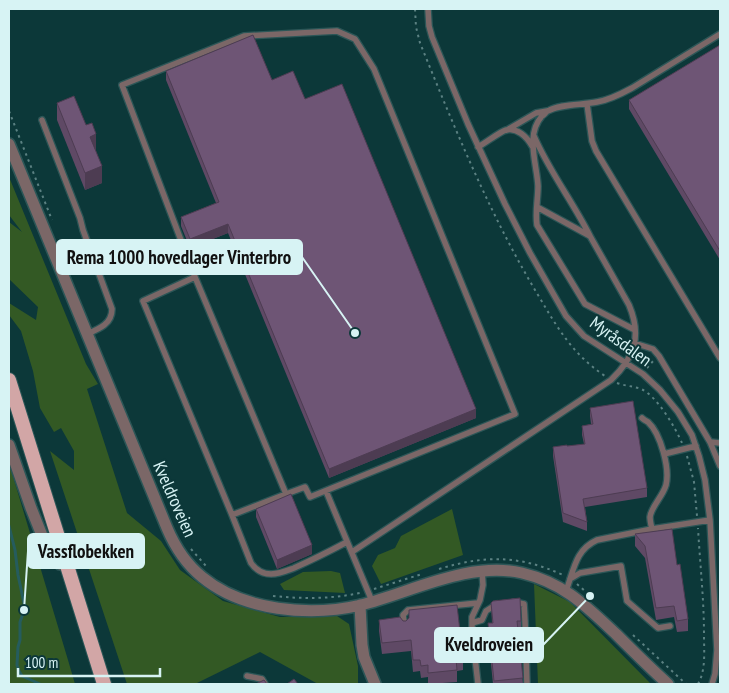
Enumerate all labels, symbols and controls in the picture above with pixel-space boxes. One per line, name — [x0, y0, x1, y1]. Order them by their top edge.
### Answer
callout: Rema 1000 hovedlager Vinterbro — [57, 240, 302, 274]
text: Rema 1000 hovedlager Vinterbro — [67, 245, 291, 269]
street label: Myråsdalen — [586, 311, 656, 371]
street label: Kveldroveien — [148, 457, 202, 541]
callout: Vassflobekken — [28, 534, 144, 568]
text: Vassflobekken — [37, 539, 134, 563]
callout: Kveldroveien — [435, 628, 543, 662]
text: Kveldroveien — [445, 632, 533, 656]
scale bar — [18, 646, 160, 678]
text: 100 m — [25, 653, 58, 672]

